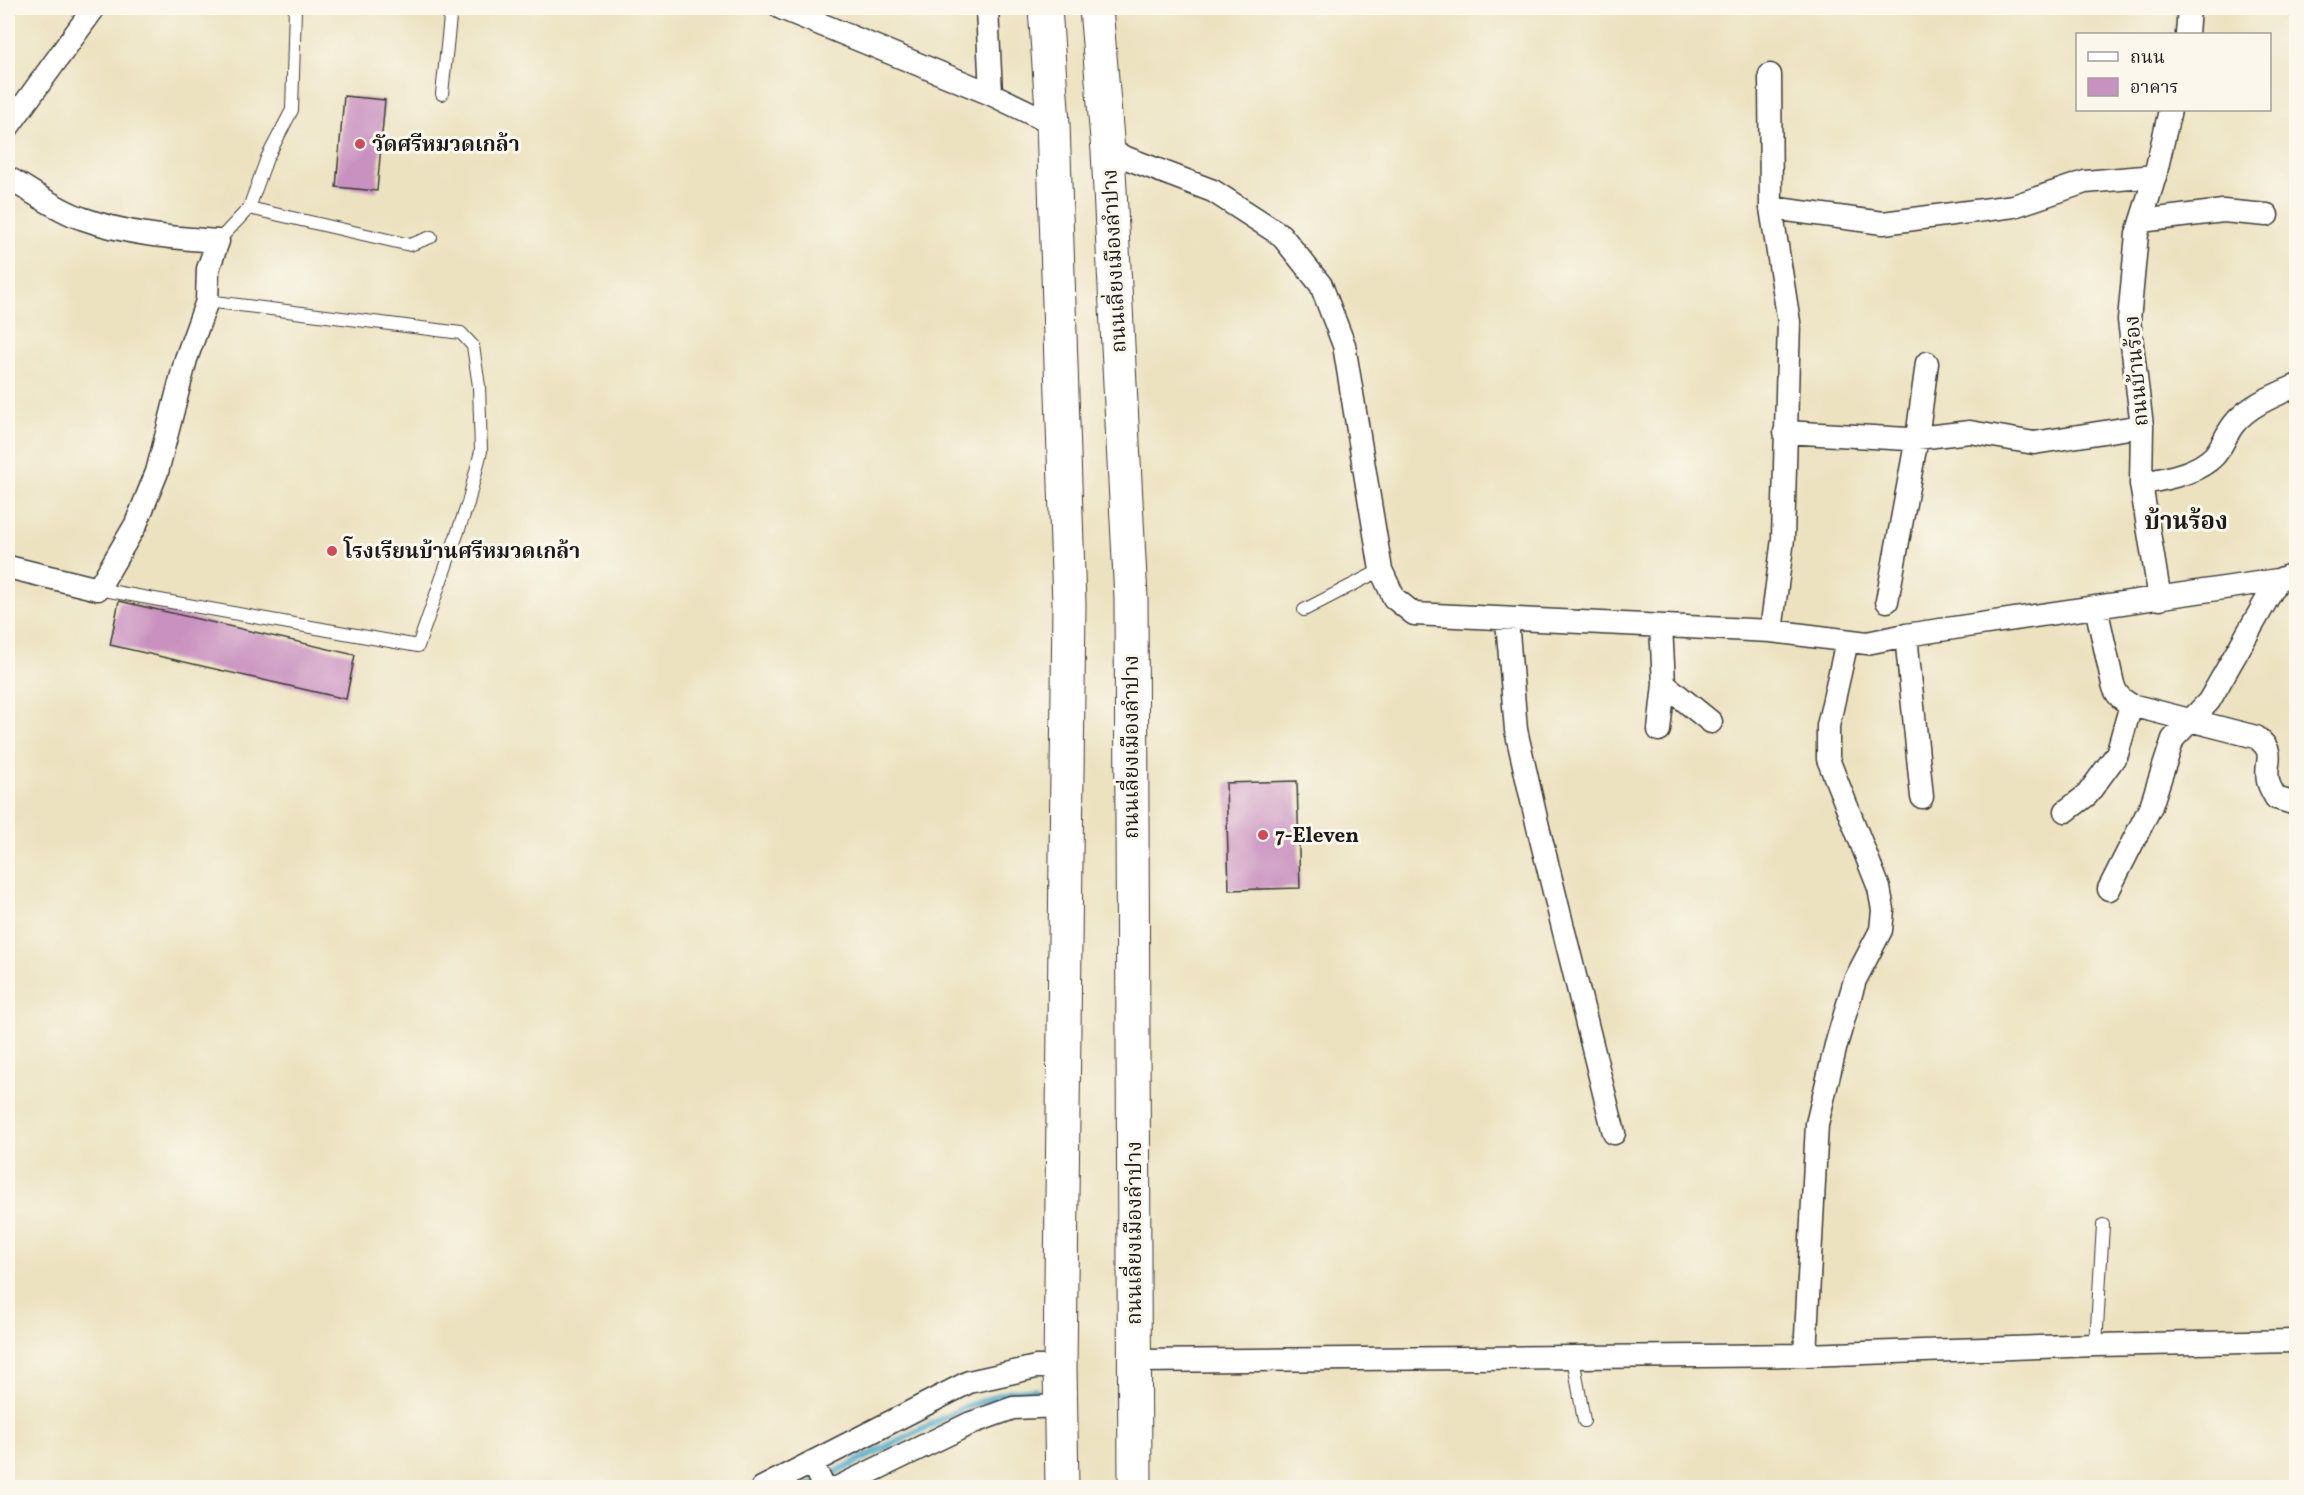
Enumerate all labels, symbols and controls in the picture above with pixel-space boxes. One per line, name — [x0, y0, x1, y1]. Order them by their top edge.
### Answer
legend — [2076, 33, 2271, 111]
text: ถนน — [2130, 46, 2165, 71]
text: อาคาร — [2130, 76, 2179, 101]
place label: วัดศรีหมวดเกล้า — [372, 131, 520, 160]
marker: วัดศรีหมวดเกล้า — [353, 137, 367, 151]
street label: ถนนเลี่ยงเมืองลำปาง — [1093, 168, 1135, 354]
street label: ถนนบ้านร้อง — [2118, 314, 2157, 427]
district label: บ้านร้อง — [2144, 506, 2228, 540]
place label: โรงเรียนบ้านศรีหมวดเกล้า — [343, 536, 580, 567]
marker: โรงเรียนบ้านศรีหมวดเกล้า — [325, 544, 339, 558]
street label: ถนนเลี่ยงเมืองลำปาง — [1115, 655, 1147, 839]
place label: 7-Eleven — [1275, 822, 1359, 851]
marker: 7-Eleven — [1256, 828, 1270, 842]
street label: ถนนเลี่ยงเมืองลำปาง — [1118, 1141, 1150, 1325]

